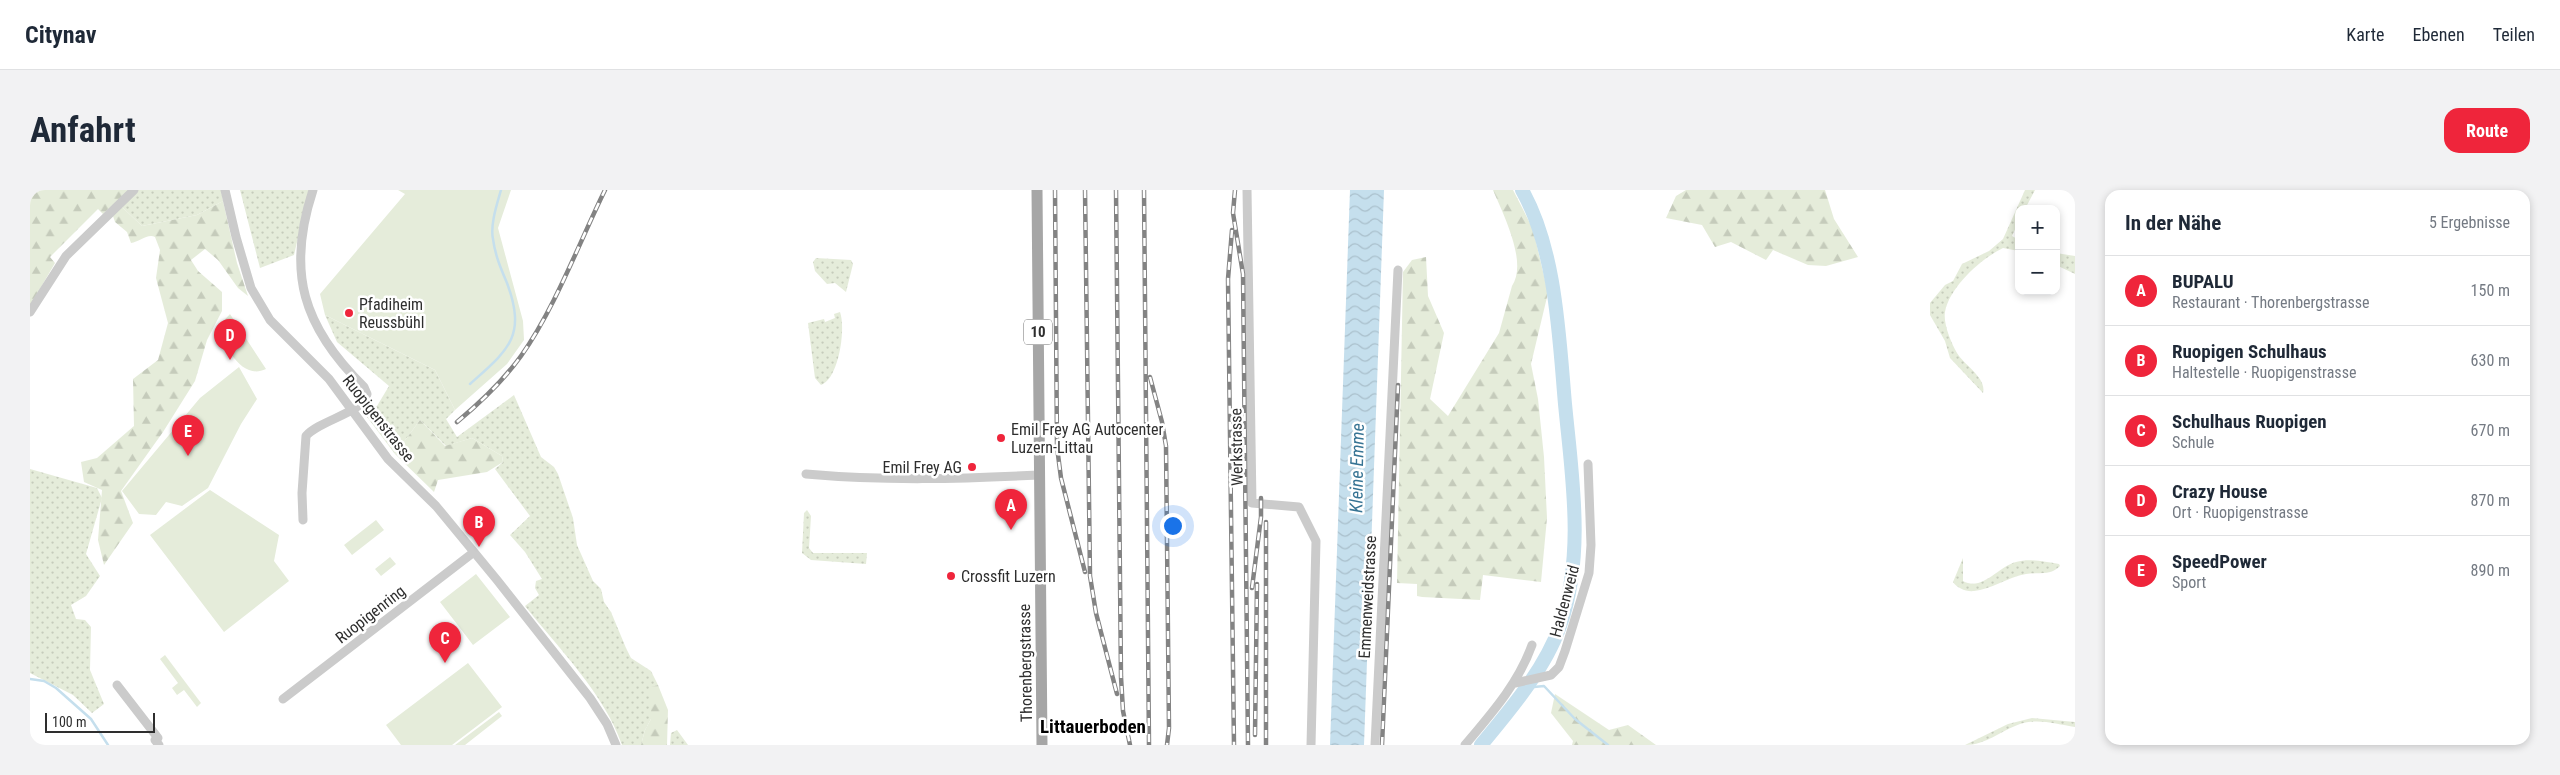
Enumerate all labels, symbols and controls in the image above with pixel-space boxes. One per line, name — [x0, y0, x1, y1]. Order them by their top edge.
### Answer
text: Citynav — [25, 21, 96, 49]
text: Karte — [2346, 24, 2385, 45]
text: Ebenen — [2413, 24, 2465, 45]
text: Teilen — [2493, 24, 2535, 45]
button: Route — [2444, 108, 2530, 153]
text: Anfahrt — [30, 110, 136, 151]
map controls — [2015, 205, 2060, 295]
button: + — [2015, 205, 2060, 250]
text: In der Nähe — [2125, 211, 2221, 235]
text: 5 Ergebnisse — [2429, 213, 2510, 232]
button: − — [2015, 250, 2060, 295]
text: BUPALU — [2172, 270, 2234, 293]
text: A — [2136, 281, 2146, 300]
text: 150 m — [2471, 281, 2510, 300]
text: Restaurant · Thorenbergstrasse — [2172, 293, 2369, 312]
place label: Pfadiheim Reussbühl — [359, 295, 424, 332]
marker: Pfadiheim Reussbühl — [343, 307, 355, 319]
pin: D — [214, 319, 246, 360]
road number: 10 — [1024, 320, 1052, 344]
text: Ruopigen Schulhaus — [2172, 340, 2327, 363]
text: B — [2137, 351, 2145, 370]
text: 630 m — [2471, 351, 2510, 370]
text: Haltestelle · Ruopigenstrasse — [2172, 363, 2356, 382]
street label: Ruopigenstrasse — [339, 371, 419, 466]
street label: Werkstrasse — [1226, 408, 1247, 486]
text: Schulhaus Ruopigen — [2172, 410, 2327, 433]
pin: E — [172, 415, 204, 456]
place label: Emil Frey AG Autocenter Luzern-Littau — [1011, 420, 1164, 457]
text: C — [2136, 421, 2146, 440]
text: 670 m — [2471, 421, 2510, 440]
water label: Kleine Emme — [1345, 423, 1368, 513]
marker: Emil Frey AG Autocenter Luzern-Littau — [995, 432, 1007, 444]
text: Schule — [2172, 433, 2214, 452]
place label: Emil Frey AG — [882, 458, 962, 477]
marker: Emil Frey AG — [966, 461, 978, 473]
text: Crazy House — [2172, 480, 2267, 503]
pin: A — [995, 489, 1027, 530]
text: D — [2136, 491, 2146, 510]
text: 870 m — [2471, 491, 2510, 510]
text: Ort · Ruopigenstrasse — [2172, 503, 2308, 522]
pin: B — [463, 506, 495, 547]
your location — [1160, 513, 1186, 539]
street label: Emmenweidstrasse — [1355, 535, 1380, 659]
text: SpeedPower — [2172, 550, 2267, 573]
text: E — [2137, 561, 2145, 580]
text: 890 m — [2471, 561, 2510, 580]
street label: Haldenweid — [1546, 563, 1583, 639]
place label: Crossfit Luzern — [961, 567, 1056, 586]
marker: Crossfit Luzern — [945, 570, 957, 582]
text: Sport — [2172, 573, 2206, 592]
street label: Ruopigenring — [332, 581, 409, 647]
street label: Thorenbergstrasse — [1015, 604, 1036, 722]
pin: C — [429, 622, 461, 663]
scale bar — [45, 710, 155, 733]
text: 100 m — [52, 714, 87, 730]
district label: Littauerboden — [1040, 715, 1146, 738]

